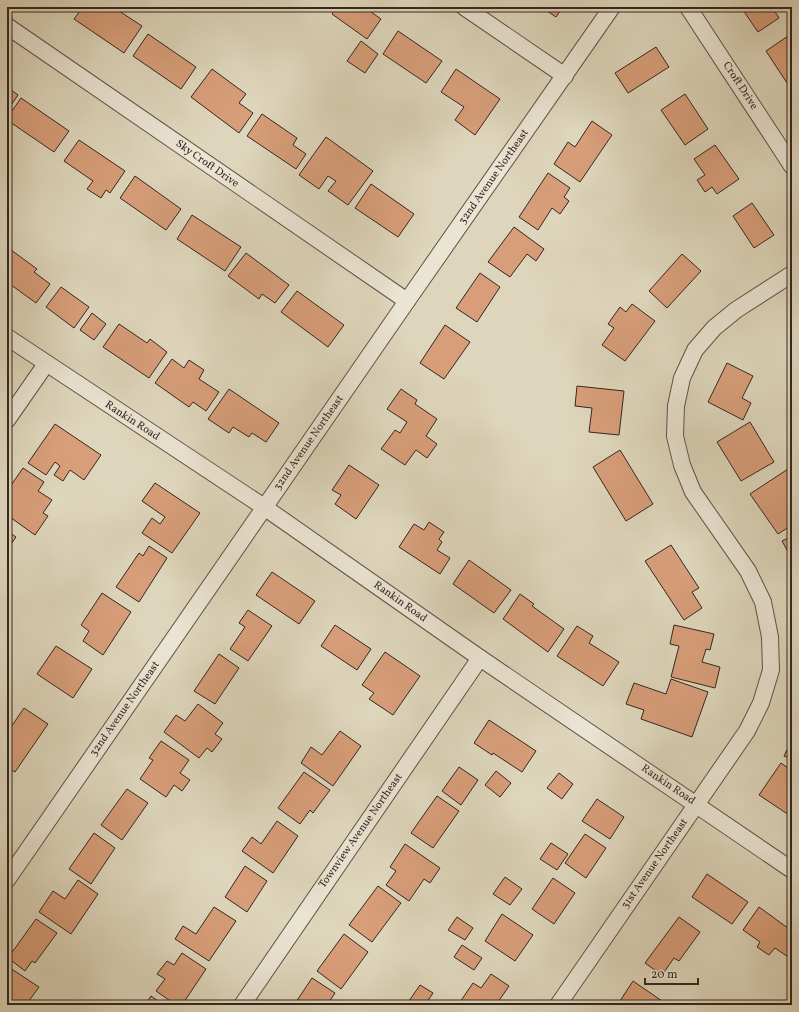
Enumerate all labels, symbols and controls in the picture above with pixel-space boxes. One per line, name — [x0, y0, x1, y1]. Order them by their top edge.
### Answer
street label: Croft Drive — [719, 59, 761, 113]
street label: 32nd Avenue Northeast — [455, 126, 533, 228]
street label: Sky Croft Drive — [172, 137, 242, 191]
street label: 32nd Avenue Northeast — [270, 392, 348, 494]
street label: Rankin Road — [102, 398, 162, 444]
street label: Rankin Road — [370, 578, 430, 626]
street label: 32nd Avenue Northeast — [86, 658, 164, 760]
street label: Rankin Road — [638, 761, 698, 809]
street label: Townview Avenue Northeast — [316, 770, 407, 891]
street label: 31st Avenue Northeast — [618, 816, 692, 912]
scale bar — [645, 960, 698, 986]
text: 20 m — [651, 967, 678, 983]

